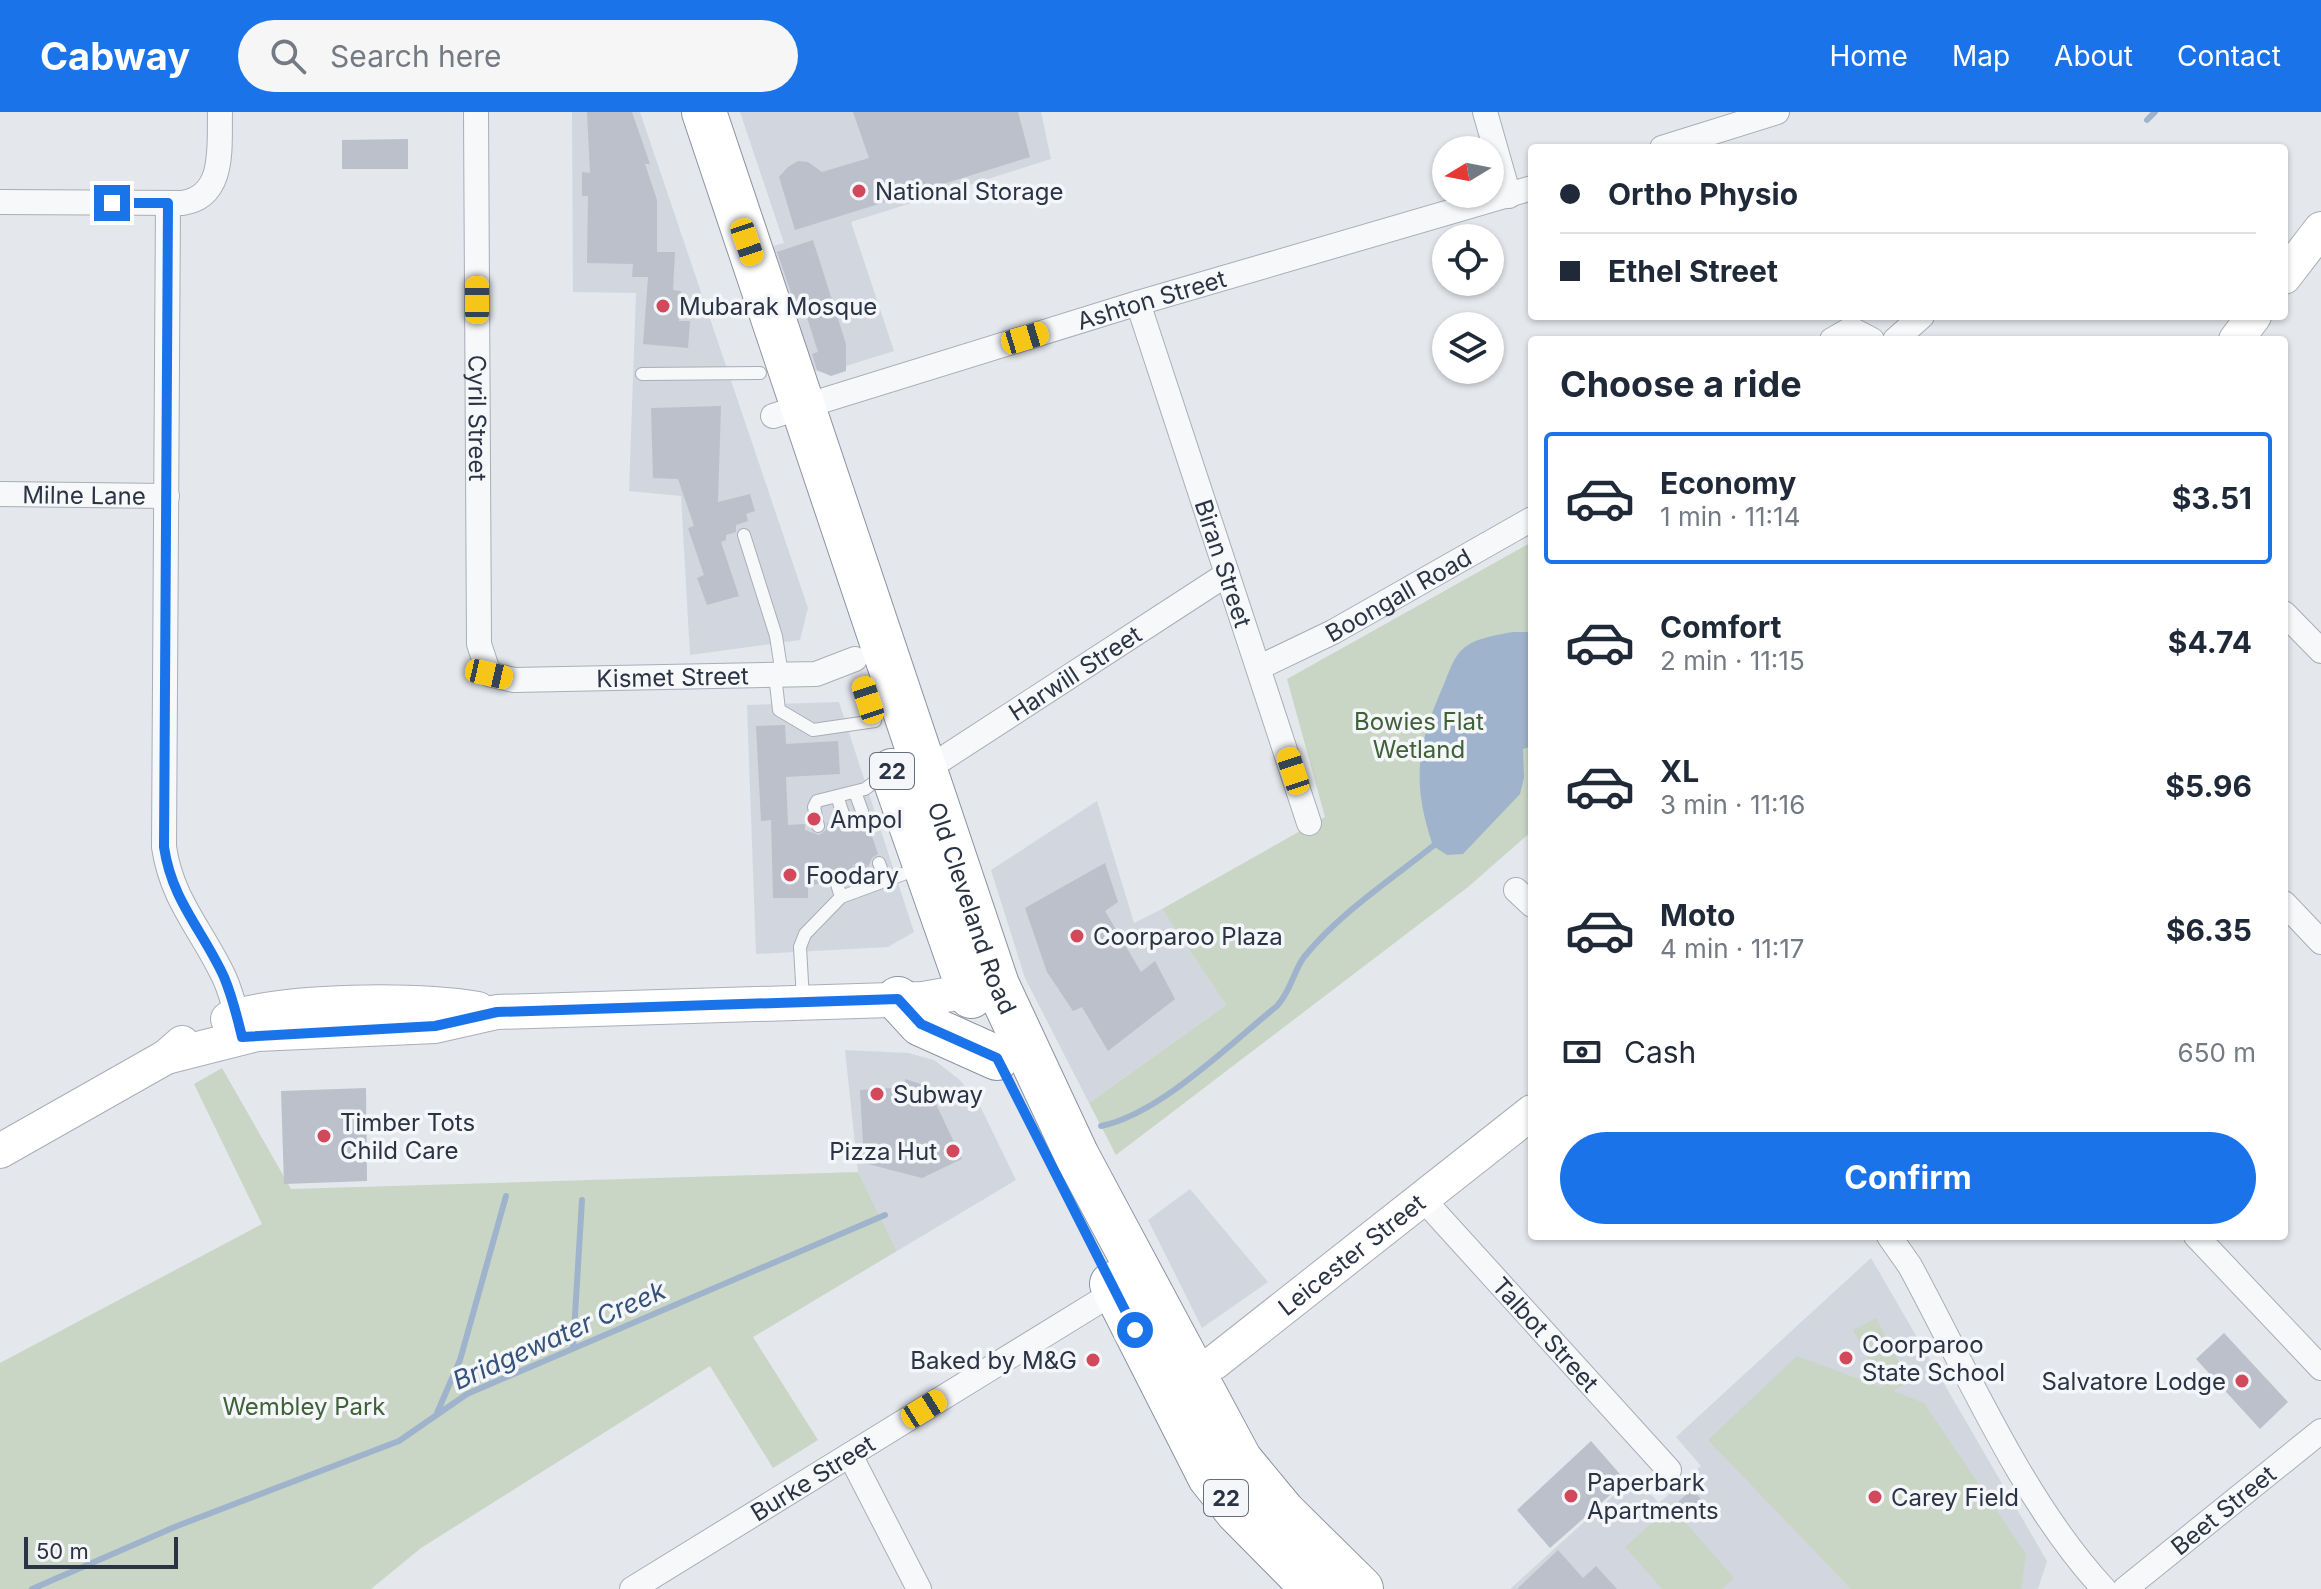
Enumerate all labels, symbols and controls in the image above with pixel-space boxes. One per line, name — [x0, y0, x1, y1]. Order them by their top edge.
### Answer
search box — [238, 20, 798, 92]
text: Cabway — [40, 33, 190, 79]
icon: search — [266, 34, 310, 78]
text: Search here — [330, 38, 502, 74]
text: Home — [1829, 39, 1908, 73]
text: Map — [1952, 39, 2010, 73]
text: About — [2054, 39, 2133, 73]
text: Contact — [2177, 39, 2281, 73]
north arrow — [1432, 136, 1504, 208]
map controls — [1432, 136, 1504, 384]
text: Ortho Physio — [1608, 176, 1798, 212]
place label: National Storage — [875, 177, 1063, 206]
marker: National Storage — [850, 182, 868, 200]
route end — [94, 185, 130, 221]
car — [728, 215, 766, 269]
button: locate — [1432, 224, 1504, 296]
text: Ethel Street — [1608, 253, 1778, 289]
street label: Ashton Street — [1073, 264, 1230, 336]
car — [465, 276, 489, 324]
place label: Mubarak Mosque — [679, 292, 877, 321]
marker: Mubarak Mosque — [654, 297, 672, 315]
button: layers — [1432, 312, 1504, 384]
car — [999, 320, 1051, 356]
street label: Cyril Street — [463, 355, 493, 482]
text: Choose a ride — [1560, 362, 1802, 406]
icon: car — [1564, 462, 1636, 534]
text: Economy — [1660, 465, 1796, 501]
street label: Milne Lane — [22, 480, 146, 510]
text: $3.51 — [2172, 480, 2252, 516]
street label: Biran Street — [1189, 496, 1258, 631]
text: 1 min · 11:14 — [1660, 501, 1800, 532]
street label: Boongall Road — [1320, 542, 1476, 648]
icon: car — [1564, 606, 1636, 678]
text: Comfort — [1660, 609, 1781, 645]
street label: Harwill Street — [1003, 619, 1147, 727]
text: $4.74 — [2168, 624, 2252, 660]
text: 2 min · 11:15 — [1660, 645, 1805, 676]
car — [463, 657, 515, 691]
street label: Kismet Street — [596, 661, 749, 693]
car — [849, 673, 887, 727]
park label: Bowies Flat Wetland — [1354, 707, 1484, 764]
car — [1274, 744, 1312, 798]
icon: car — [1564, 750, 1636, 822]
road number: 22 — [870, 753, 914, 789]
text: XL — [1660, 753, 1699, 789]
text: $5.96 — [2165, 768, 2252, 804]
text: 3 min · 11:16 — [1660, 789, 1805, 820]
street label: Old Cleveland Road — [922, 798, 1023, 1019]
place label: Ampol — [830, 805, 902, 834]
marker: Ampol — [805, 810, 823, 828]
place label: Foodary — [806, 861, 899, 890]
marker: Foodary — [781, 866, 799, 884]
icon: car — [1564, 894, 1636, 966]
text: Moto — [1660, 897, 1735, 933]
text: $6.35 — [2166, 912, 2252, 948]
place label: Coorparoo Plaza — [1093, 922, 1283, 951]
marker: Coorparoo Plaza — [1068, 927, 1086, 945]
text: 4 min · 11:17 — [1660, 933, 1805, 964]
icon: cash — [1560, 1030, 1604, 1074]
text: Cash — [1624, 1034, 1696, 1070]
text: 650 m — [2178, 1037, 2256, 1068]
place label: Subway — [893, 1080, 983, 1109]
marker: Subway — [868, 1085, 886, 1103]
place label: Timber Tots Child Care — [340, 1108, 475, 1165]
marker: Timber Tots Child Care — [315, 1127, 333, 1145]
button: Confirm — [1560, 1132, 2256, 1224]
place label: Pizza Hut — [829, 1137, 937, 1166]
marker: Pizza Hut — [944, 1142, 962, 1160]
street label: Leicester Street — [1272, 1188, 1431, 1321]
street label: Talbot Street — [1486, 1271, 1605, 1398]
water label: Bridgewater Creek — [448, 1274, 671, 1396]
route start — [1117, 1312, 1153, 1348]
place label: Coorparoo State School — [1862, 1330, 2005, 1387]
place label: Baked by M&G — [910, 1346, 1077, 1375]
marker: Coorparoo State School — [1837, 1349, 1855, 1367]
marker: Baked by M&G — [1084, 1351, 1102, 1369]
place label: Salvatore Lodge — [2042, 1367, 2226, 1396]
marker: Salvatore Lodge — [2233, 1372, 2251, 1390]
car — [897, 1386, 951, 1432]
park label: Wembley Park — [222, 1392, 386, 1421]
street label: Burke Street — [745, 1429, 880, 1527]
street label: Beet Street — [2165, 1459, 2281, 1561]
place label: Paperbark Apartments — [1587, 1468, 1719, 1525]
road number: 22 — [1204, 1480, 1248, 1516]
place label: Carey Field — [1891, 1483, 2019, 1512]
marker: Paperbark Apartments — [1562, 1487, 1580, 1505]
marker: Carey Field — [1866, 1488, 1884, 1506]
scale bar — [24, 1533, 178, 1569]
text: 50 m — [36, 1538, 89, 1564]

